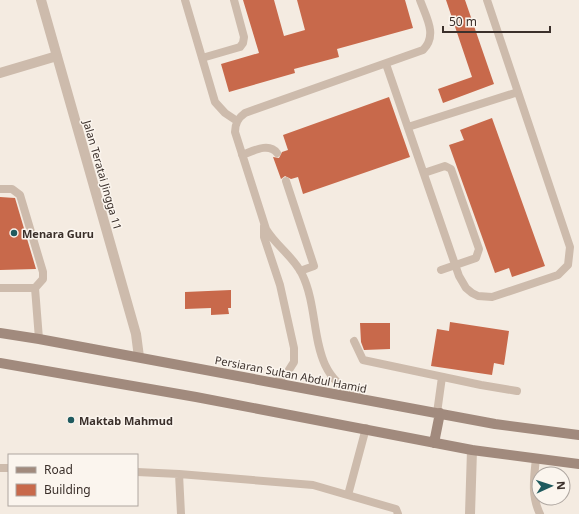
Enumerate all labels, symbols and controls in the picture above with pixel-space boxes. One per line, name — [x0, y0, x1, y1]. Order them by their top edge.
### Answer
scale bar — [443, 8, 550, 34]
text: 50 m — [449, 13, 477, 30]
street label: Jalan Teratai Jingga 11 — [80, 117, 126, 232]
place label: Menara Guru — [22, 226, 94, 241]
marker: Menara Guru — [9, 228, 19, 238]
street label: Persiaran Sultan Abdul Hamid — [214, 352, 368, 396]
place label: Maktab Mahmud — [79, 413, 173, 428]
marker: Maktab Mahmud — [66, 415, 76, 425]
legend — [8, 454, 138, 506]
text: Road — [44, 461, 73, 478]
north arrow — [531, 466, 571, 506]
text: Building — [44, 481, 91, 498]
text: N — [554, 481, 569, 490]

